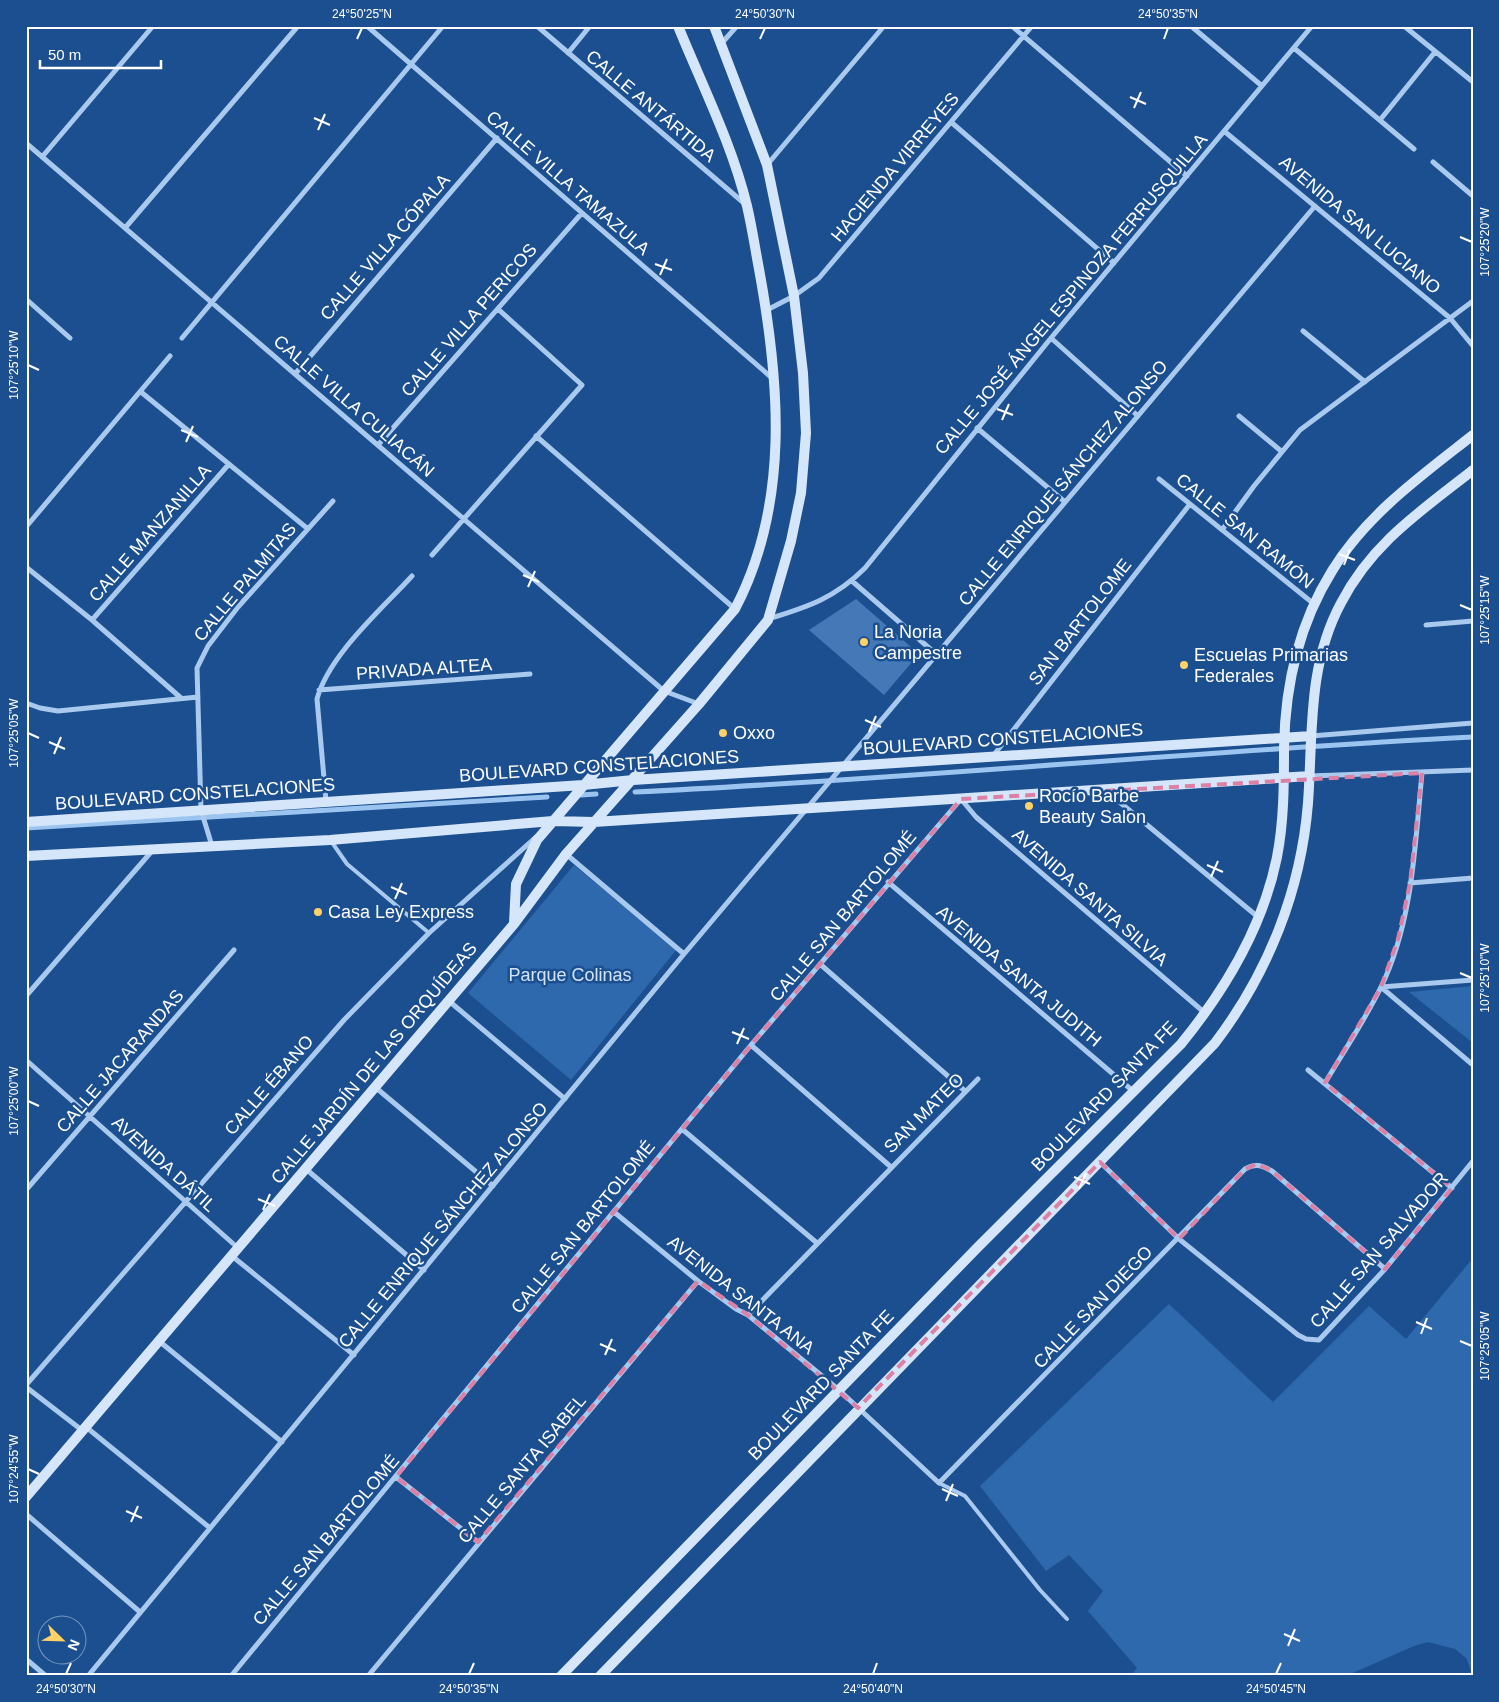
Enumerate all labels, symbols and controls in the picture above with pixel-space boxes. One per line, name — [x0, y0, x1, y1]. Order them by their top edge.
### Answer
text: 24°50'25"N — [332, 7, 392, 21]
text: 24°50'30"N — [735, 7, 795, 21]
text: 24°50'35"N — [1138, 7, 1198, 21]
scale bar — [40, 38, 161, 70]
text: 50 m — [48, 46, 81, 63]
street label: CALLE ANTÁRTIDA — [582, 46, 720, 166]
street label: HACIENDA VIRREYES — [827, 89, 963, 245]
street label: CALLE VILLA TAMAZULA — [482, 107, 654, 259]
street label: CALLE JOSÉ ÁNGEL ESPINOZA FERRUSQUILLA — [931, 130, 1211, 458]
street label: AVENIDA SAN LUCIANO — [1276, 152, 1444, 298]
street label: CALLE VILLA CÓPALA — [315, 169, 454, 324]
text: 107°25'20"W — [1478, 207, 1492, 277]
street label: CALLE VILLA PERICOS — [397, 239, 541, 401]
text: 107°25'10"W — [7, 330, 21, 400]
street label: CALLE VILLA CULIACÁN — [270, 331, 438, 481]
street label: CALLE ENRIQUE SÁNCHEZ ALONSO — [954, 356, 1172, 610]
street label: CALLE MANZANILLA — [85, 460, 215, 606]
street label: CALLE SAN RAMÓN — [1172, 469, 1318, 593]
street label: CALLE PALMITAS — [190, 519, 300, 645]
street label: SAN BARTOLOME — [1025, 555, 1135, 689]
text: 107°25'15"W — [1478, 575, 1492, 645]
place label: La Noria Campestre — [874, 622, 962, 663]
marker: La Noria Campestre — [858, 636, 870, 648]
place label: Escuelas Primarias Federales — [1194, 645, 1348, 686]
street label: PRIVADA ALTEA — [355, 654, 493, 684]
marker: Escuelas Primarias Federales — [1178, 659, 1190, 671]
text: 107°25'05"W — [7, 698, 21, 768]
street label: BOULEVARD CONSTELACIONES — [862, 719, 1144, 759]
place label: Oxxo — [733, 723, 775, 743]
marker: Oxxo — [717, 727, 729, 739]
street label: BOULEVARD CONSTELACIONES — [458, 746, 740, 786]
street label: BOULEVARD CONSTELACIONES — [54, 774, 336, 814]
place label: Rocío Barbe Beauty Salon — [1039, 786, 1146, 827]
marker: Rocío Barbe Beauty Salon — [1023, 800, 1035, 812]
street label: AVENIDA SANTA SILVIA — [1008, 824, 1172, 970]
street label: CALLE SAN BARTOLOMÉ — [766, 827, 920, 1005]
street label: AVENIDA SANTA JUDITH — [933, 901, 1105, 1051]
place label: Casa Ley Express — [328, 902, 474, 922]
marker: Casa Ley Express — [312, 906, 324, 918]
street label: CALLE JARDÍN DE LAS ORQUÍDEAS — [267, 938, 481, 1188]
text: 107°25'10"W — [1478, 943, 1492, 1013]
park label: Parque Colinas — [508, 965, 632, 985]
street label: CALLE JACARANDAS — [52, 985, 188, 1137]
street label: BOULEVARD SANTA FE — [1027, 1017, 1181, 1175]
street label: CALLE ÉBANO — [220, 1031, 318, 1139]
text: 107°25'00"W — [7, 1066, 21, 1136]
street label: SAN MATEO — [880, 1069, 968, 1157]
street label: CALLE ENRIQUE SÁNCHEZ ALONSO — [334, 1098, 552, 1352]
street label: AVENIDA DÁTIL — [108, 1112, 220, 1216]
street label: CALLE SAN BARTOLOMÉ — [507, 1137, 659, 1317]
street label: CALLE SAN SALVADOR — [1306, 1168, 1452, 1332]
street label: AVENIDA SANTA ANA — [664, 1232, 818, 1358]
street label: CALLE SAN DIEGO — [1030, 1242, 1156, 1372]
street label: BOULEVARD SANTA FE — [744, 1306, 898, 1464]
text: 107°25'05"W — [1478, 1311, 1492, 1381]
street label: CALLE SANTA ISABEL — [454, 1391, 590, 1547]
text: 107°24'55"W — [7, 1434, 21, 1504]
street label: CALLE SAN BARTOLOMÉ — [249, 1451, 403, 1629]
north arrow — [38, 1614, 88, 1664]
text: N — [65, 1637, 83, 1653]
text: 24°50'30"N — [36, 1682, 96, 1696]
text: 24°50'35"N — [439, 1682, 499, 1696]
text: 24°50'40"N — [843, 1682, 903, 1696]
text: 24°50'45"N — [1246, 1682, 1306, 1696]

